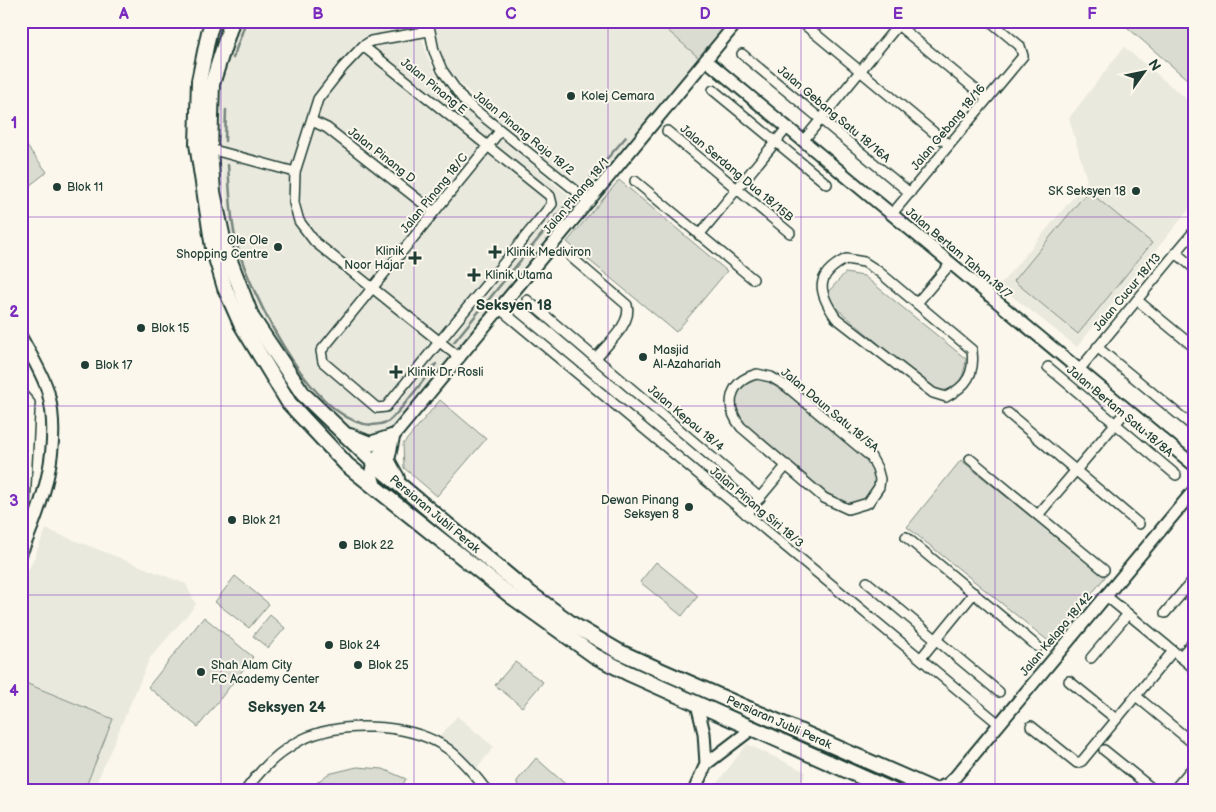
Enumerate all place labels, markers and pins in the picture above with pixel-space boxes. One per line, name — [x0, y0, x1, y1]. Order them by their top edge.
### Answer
place label: Kolej Cemara — [581, 89, 655, 104]
marker: Kolej Cemara — [565, 90, 577, 102]
place label: Blok 11 — [67, 180, 103, 195]
marker: Blok 11 — [51, 181, 63, 193]
place label: SK Seksyen 18 — [1048, 184, 1126, 199]
marker: SK Seksyen 18 — [1130, 185, 1142, 197]
place label: Ole Ole Shopping Centre — [176, 233, 268, 262]
marker: Ole Ole Shopping Centre — [272, 241, 284, 253]
place label: Klinik Noor Hajar — [344, 244, 405, 273]
marker: Klinik Mediviron — [488, 245, 502, 259]
place label: Klinik Mediviron — [506, 245, 591, 260]
marker: Klinik Noor Hajar — [408, 251, 422, 265]
marker: Klinik Utama — [467, 268, 481, 282]
place label: Klinik Utama — [485, 268, 553, 283]
place label: Blok 15 — [151, 321, 189, 336]
marker: Blok 15 — [135, 322, 147, 334]
place label: Masjid Al-Azahariah — [653, 343, 721, 372]
marker: Masjid Al-Azahariah — [637, 351, 649, 363]
place label: Blok 17 — [95, 358, 132, 373]
marker: Blok 17 — [79, 359, 91, 371]
marker: Klinik Dr. Rosli — [389, 365, 403, 379]
place label: Klinik Dr. Rosli — [407, 365, 484, 380]
place label: Dewan Pinang Seksyen 8 — [601, 493, 679, 522]
marker: Dewan Pinang Seksyen 8 — [683, 501, 695, 513]
place label: Blok 21 — [242, 513, 280, 528]
marker: Blok 21 — [226, 514, 238, 526]
place label: Blok 22 — [353, 538, 394, 553]
marker: Blok 22 — [337, 539, 349, 551]
place label: Blok 24 — [339, 638, 381, 653]
marker: Blok 24 — [323, 639, 335, 651]
place label: Shah Alam City FC Academy Center — [211, 658, 320, 687]
place label: Blok 25 — [368, 658, 409, 673]
marker: Blok 25 — [352, 659, 364, 671]
marker: Shah Alam City FC Academy Center — [195, 666, 207, 678]

